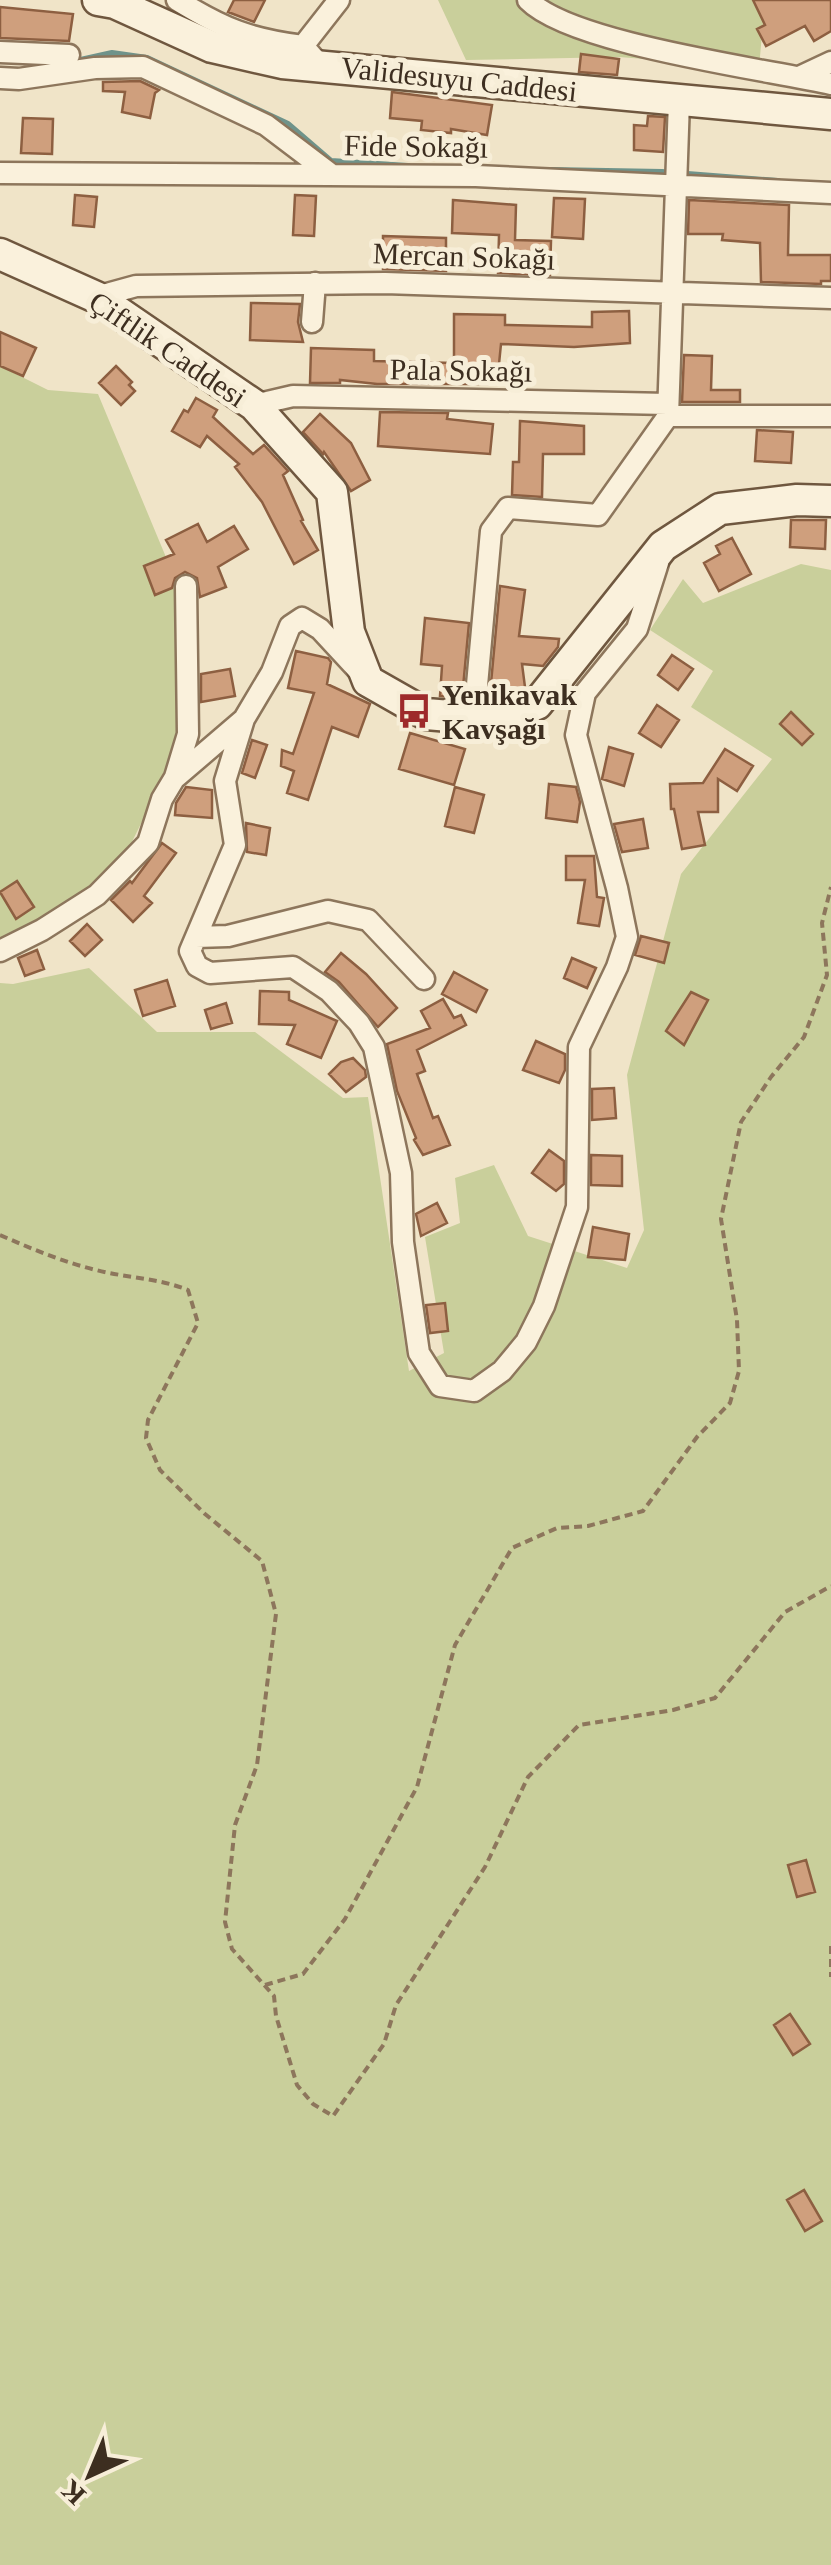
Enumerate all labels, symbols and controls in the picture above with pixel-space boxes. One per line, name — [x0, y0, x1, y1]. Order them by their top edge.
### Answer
street label: Validesuyu Caddesi — [339, 50, 579, 108]
street label: Fide Sokağı — [344, 128, 488, 164]
street label: Mercan Sokağı — [372, 236, 556, 276]
street label: Çiftlik Caddesi — [83, 284, 253, 414]
street label: Pala Sokağı — [389, 352, 533, 388]
place label: Yenikavak Kavşağı — [442, 678, 577, 745]
bus stop icon: Yenikavak Kavşağı — [395, 692, 433, 730]
north arrow — [40, 2425, 140, 2525]
text: K — [54, 2474, 92, 2511]

